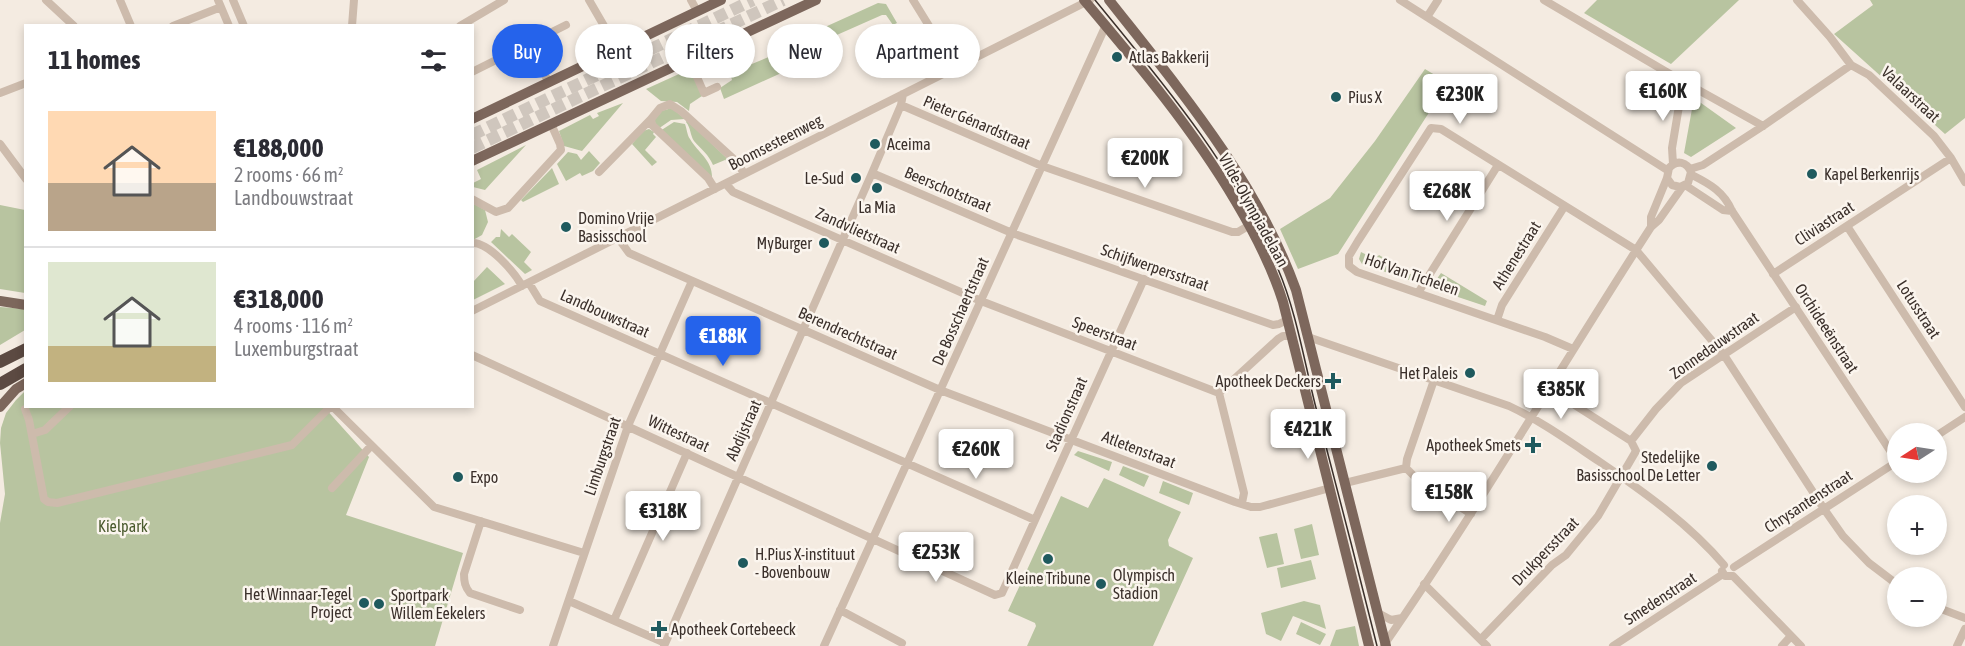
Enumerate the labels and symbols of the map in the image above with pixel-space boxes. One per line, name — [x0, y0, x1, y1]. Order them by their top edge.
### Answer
place label: Atlas Bakkerij — [1129, 48, 1209, 67]
marker: Atlas Bakkerij — [1110, 50, 1124, 64]
street label: Valaarstraat — [1878, 63, 1944, 126]
pin: €160K — [1621, 71, 1705, 122]
pin: €230K — [1418, 74, 1502, 125]
place label: Pius X — [1348, 88, 1383, 106]
marker: Pius X — [1329, 90, 1343, 104]
street label: Pieter Génardstraat — [921, 91, 1034, 153]
street label: Boomsesteenweg — [725, 111, 825, 174]
place label: Aceima — [887, 135, 931, 153]
marker: Aceima — [868, 137, 882, 151]
pin: €200K — [1103, 138, 1187, 189]
street label: VIIde-Olympiadelaan — [1215, 150, 1293, 270]
street label: Beerschotstraat — [902, 163, 994, 215]
place label: Kapel Berkenrijs — [1824, 165, 1920, 184]
marker: Kapel Berkenrijs — [1805, 167, 1819, 181]
place label: Le-Sud — [805, 169, 844, 187]
marker: Le-Sud — [849, 171, 863, 185]
pin: €268K — [1405, 171, 1489, 222]
marker: La Mia — [870, 181, 884, 195]
street label: Cliviastraat — [1791, 197, 1857, 249]
place label: La Mia — [858, 198, 896, 216]
street label: Zandvlietstraat — [813, 203, 903, 257]
place label: Domino Vrije Basisschool — [578, 209, 654, 245]
street label: Athenestraat — [1488, 217, 1544, 292]
marker: Domino Vrije Basisschool — [559, 220, 573, 234]
place label: MyBurger — [757, 234, 812, 253]
marker: MyBurger — [817, 236, 831, 250]
street label: Schijfwerpersstraat — [1098, 240, 1212, 295]
street label: Hof Van Tichelen — [1362, 249, 1462, 299]
street label: De Bosschaertstraat — [928, 254, 992, 368]
street label: Lotusstraat — [1894, 276, 1945, 342]
street label: Orchideeënstraat — [1792, 280, 1863, 376]
street label: Landbouwstraat — [558, 285, 653, 341]
street label: Berendrechtstraat — [796, 303, 901, 363]
street label: Zonnedauwstraat — [1666, 308, 1762, 382]
street label: Speerstraat — [1070, 312, 1140, 355]
pin: €188K — [681, 316, 765, 367]
place label: Het Paleis — [1399, 364, 1458, 382]
marker: Het Paleis — [1463, 366, 1477, 380]
pin: €385K — [1519, 369, 1603, 420]
place label: Apotheek Deckers — [1216, 372, 1321, 391]
street label: Stadionstraat — [1042, 374, 1091, 454]
marker: Apotheek Deckers — [1326, 374, 1340, 388]
street label: Abdijstraat — [722, 397, 765, 464]
pin: €421K — [1266, 409, 1350, 460]
street label: Wittestraat — [645, 411, 713, 455]
street label: Limburgstraat — [580, 414, 625, 498]
north arrow — [1887, 423, 1947, 483]
street label: Atletenstraat — [1100, 427, 1179, 471]
pin: €260K — [934, 429, 1018, 480]
place label: Apotheek Smets — [1426, 436, 1521, 455]
marker: Apotheek Smets — [1526, 438, 1540, 452]
place label: Stedelijke Basisschool De Letter — [1576, 448, 1700, 484]
marker: Stedelijke Basisschool De Letter — [1705, 459, 1719, 473]
street label: Chrysantenstraat — [1761, 466, 1856, 537]
place label: Expo — [470, 468, 498, 487]
marker: Expo — [451, 470, 465, 484]
pin: €158K — [1407, 472, 1491, 523]
pin: €318K — [621, 491, 705, 542]
street label: Drukpersstraat — [1508, 513, 1583, 590]
park label: Kielpark — [98, 517, 148, 536]
pin: €253K — [894, 532, 978, 583]
place label: H.Pius X-instituut - Bovenbouw — [755, 545, 856, 581]
marker: Kleine Tribune — [1041, 552, 1055, 566]
marker: H.Pius X-instituut - Bovenbouw — [736, 556, 750, 570]
place label: Olympisch Stadion — [1113, 566, 1175, 602]
street label: Smedenstraat — [1621, 568, 1700, 628]
place label: Kleine Tribune — [1006, 569, 1090, 587]
marker: Olympisch Stadion — [1094, 577, 1108, 591]
place label: Het Winnaar-Tegel Project — [244, 585, 353, 622]
place label: Sportpark Willem Eekelers — [391, 586, 486, 622]
marker: Het Winnaar-Tegel Project — [357, 596, 371, 610]
marker: Sportpark Willem Eekelers — [372, 597, 386, 611]
place label: Apotheek Cortebeeck — [671, 620, 796, 639]
marker: Apotheek Cortebeeck — [652, 622, 666, 636]

